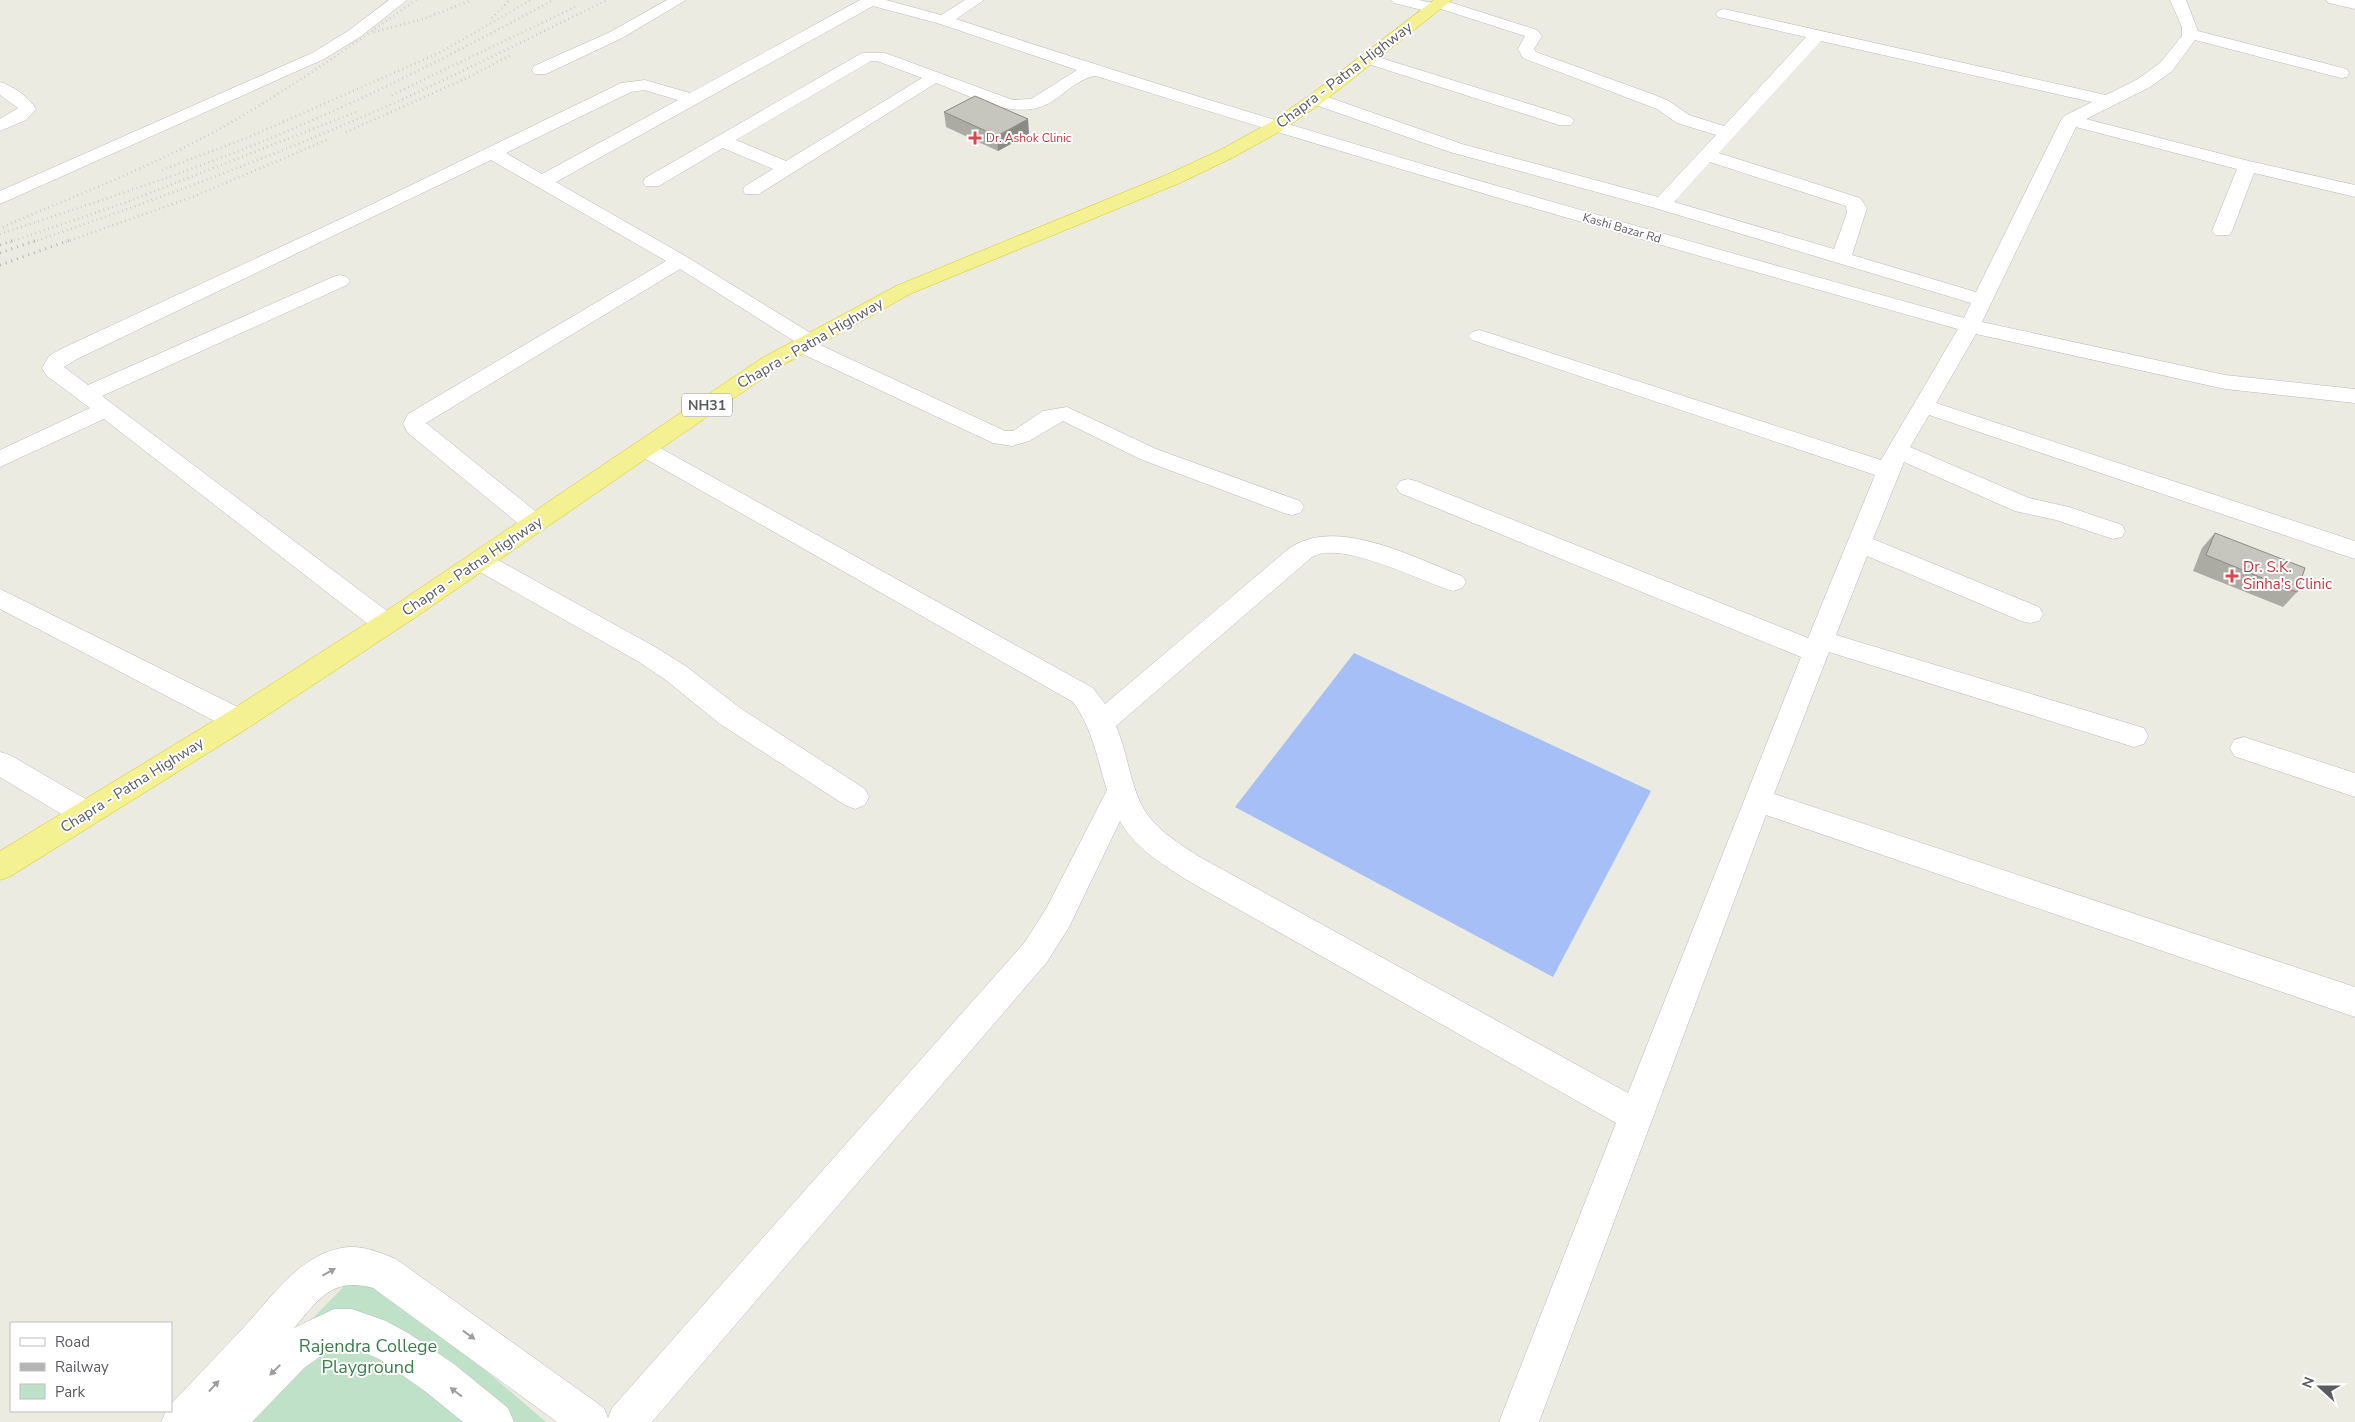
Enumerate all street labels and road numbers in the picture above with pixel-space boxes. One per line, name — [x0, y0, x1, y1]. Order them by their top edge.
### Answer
street label: Chapra - Patna Highway — [1272, 17, 1416, 133]
street label: Kashi Bazar Rd — [1581, 209, 1663, 247]
street label: Chapra - Patna Highway — [733, 293, 887, 393]
road number: NH31 — [682, 394, 732, 416]
street label: Chapra - Patna Highway — [398, 511, 546, 621]
street label: Chapra - Patna Highway — [57, 733, 208, 837]

